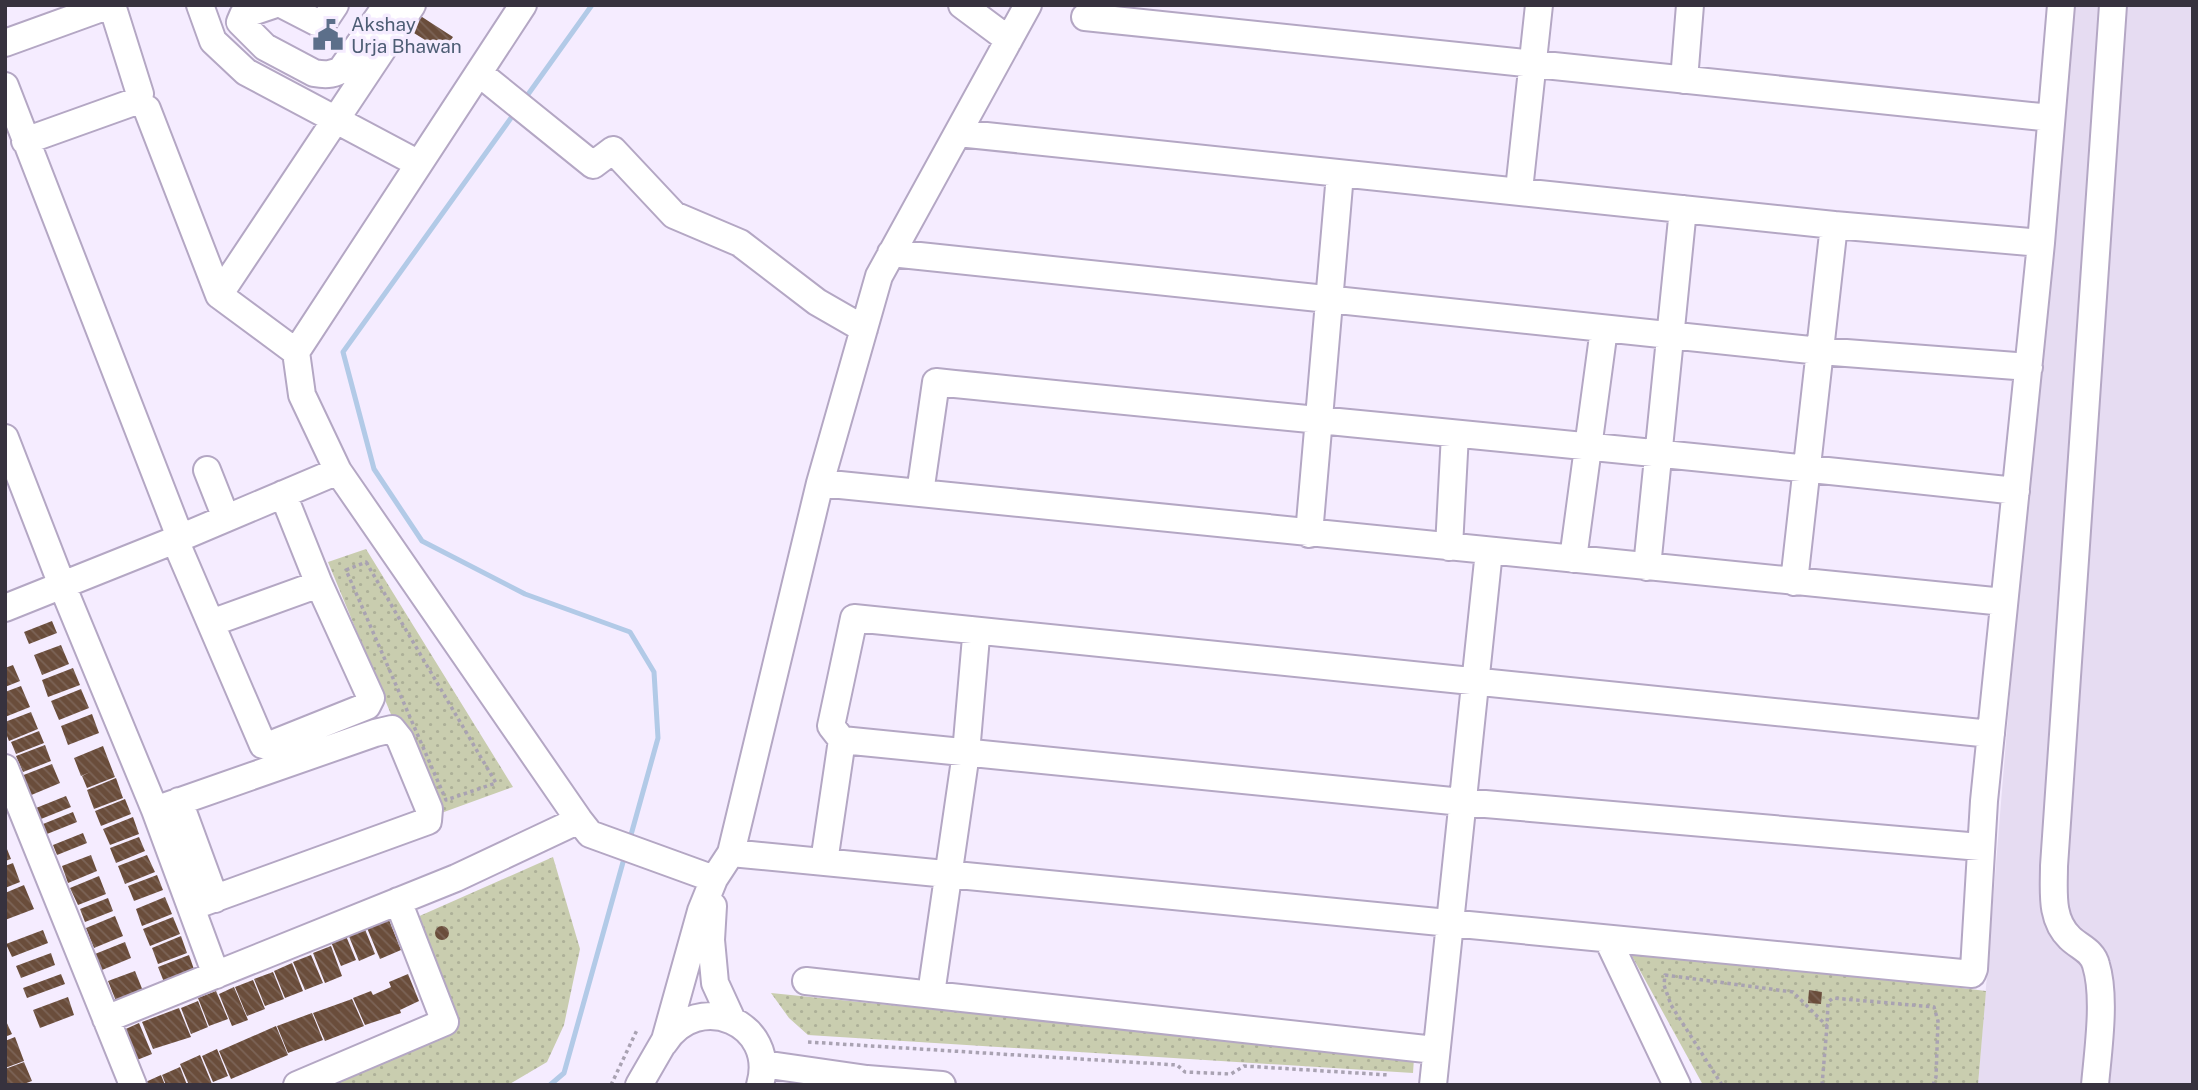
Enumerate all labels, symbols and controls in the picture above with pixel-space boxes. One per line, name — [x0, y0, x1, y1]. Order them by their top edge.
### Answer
place label: Akshay Urja Bhawan — [351, 13, 462, 57]
public building icon: Akshay Urja Bhawan — [311, 18, 345, 52]

